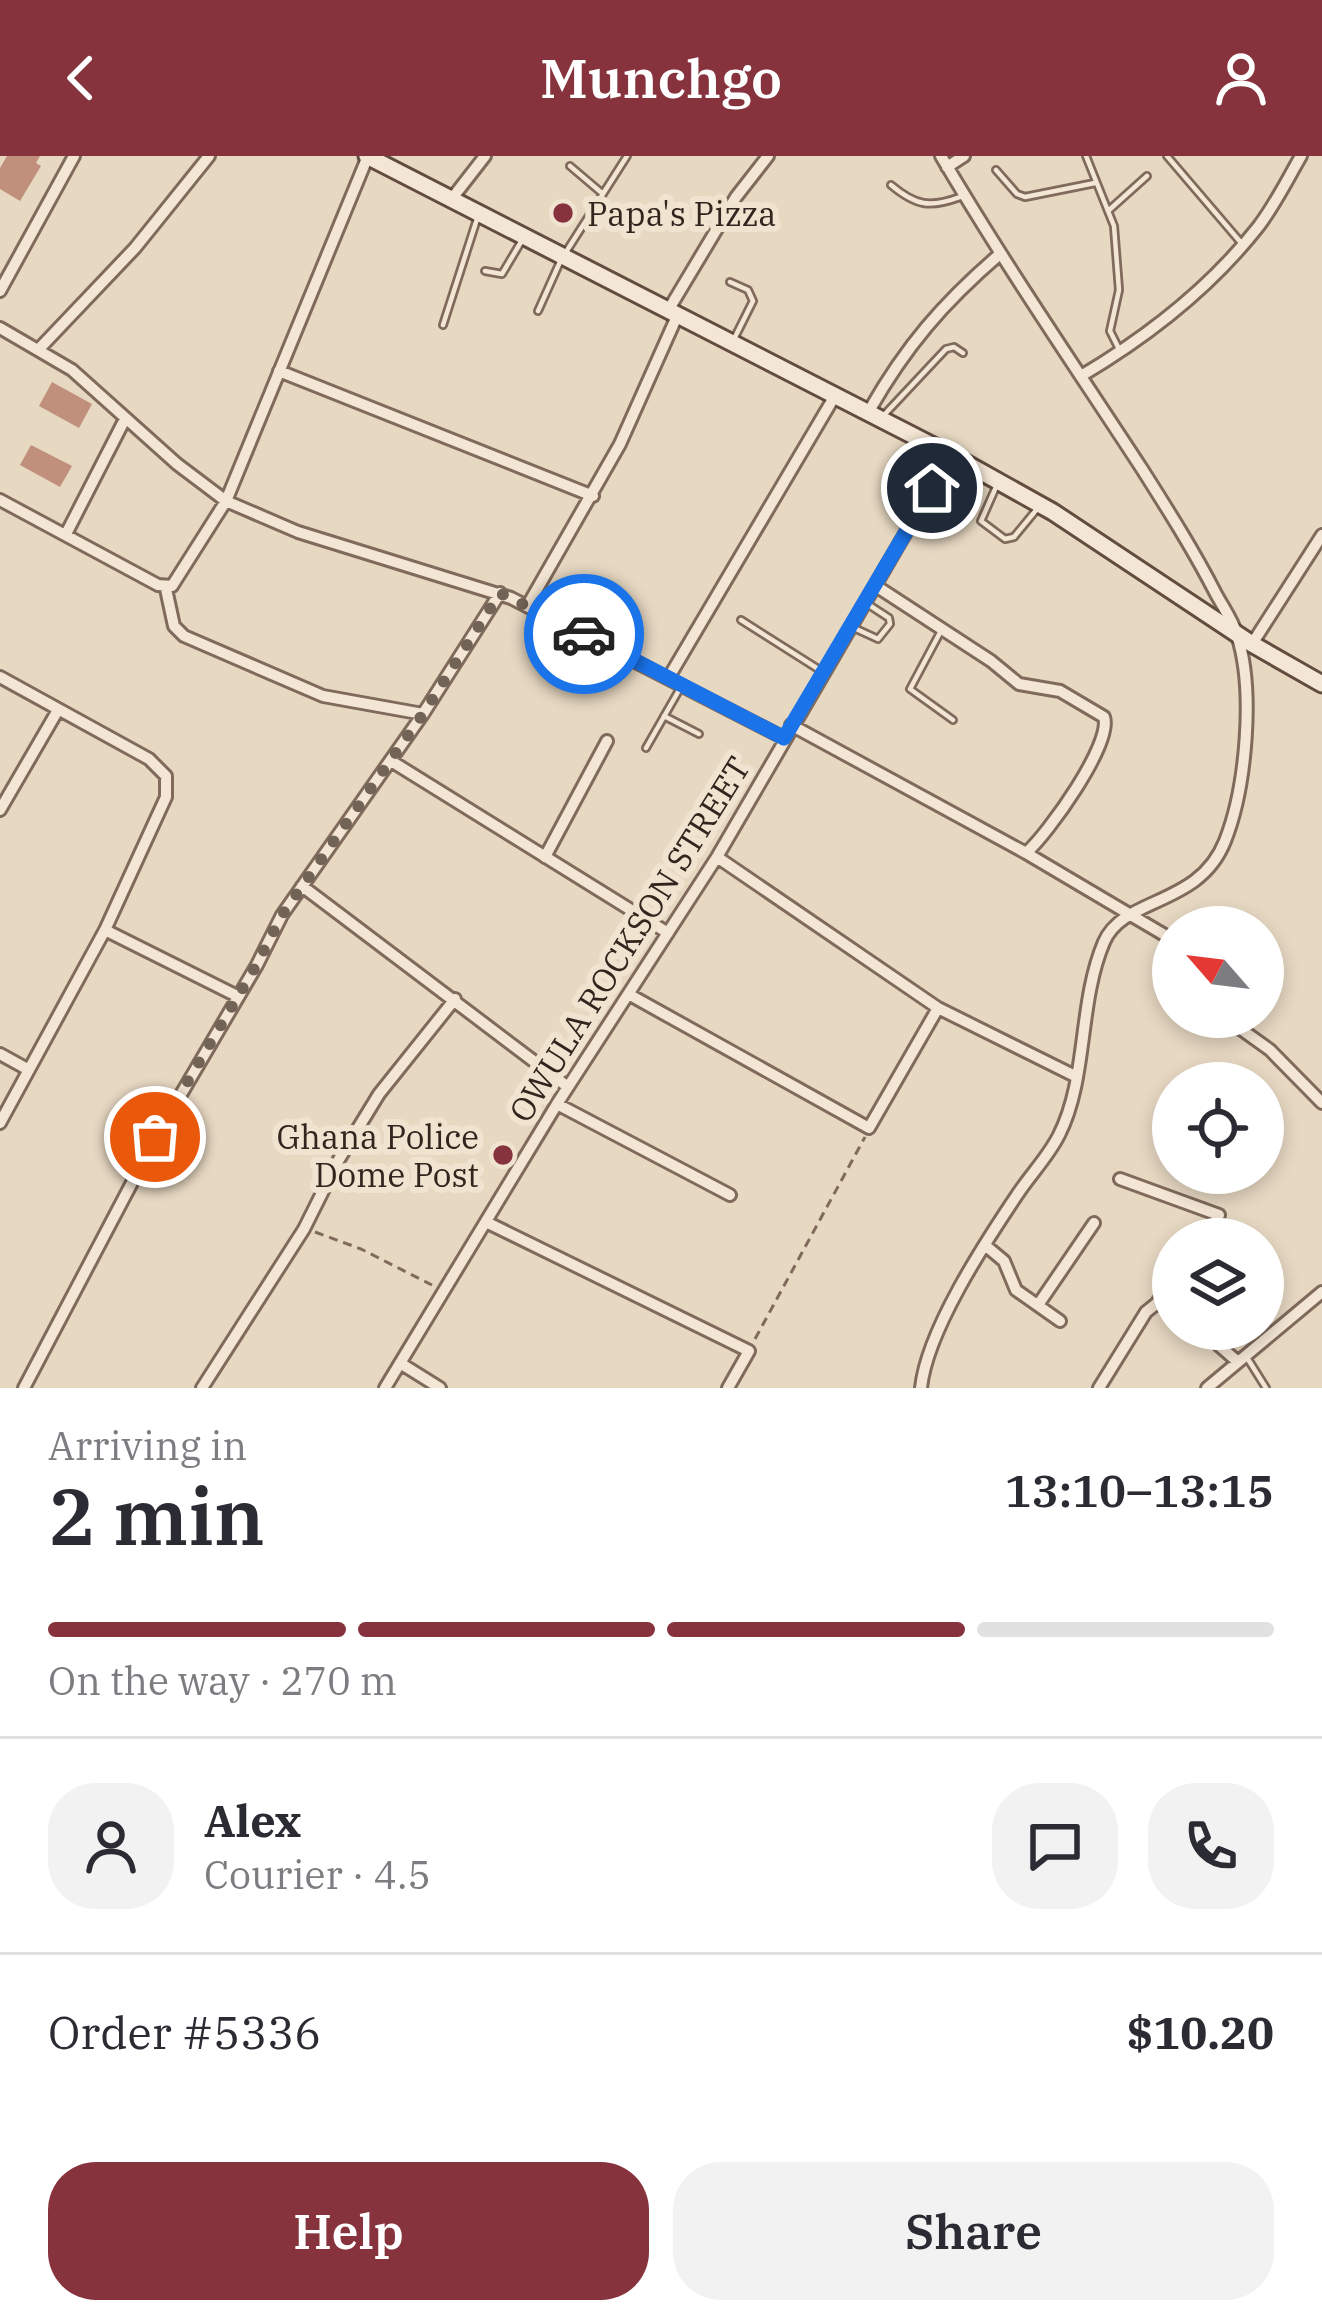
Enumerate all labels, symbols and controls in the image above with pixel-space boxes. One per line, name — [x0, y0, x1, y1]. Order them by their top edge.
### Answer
text: Munchgo — [540, 43, 782, 113]
icon: back — [48, 45, 114, 111]
icon: person — [1208, 45, 1274, 111]
place label: Papa's Pizza — [587, 192, 776, 235]
marker: Papa's Pizza — [550, 200, 576, 226]
pin — [881, 437, 983, 539]
icon: home — [899, 455, 965, 521]
courier — [524, 574, 644, 694]
icon: car — [551, 601, 617, 667]
street label: OWULA ROCKSON STREET — [499, 748, 759, 1130]
north arrow — [1152, 906, 1284, 1038]
map controls — [1152, 906, 1284, 1350]
button: locate — [1152, 1062, 1284, 1194]
pin — [104, 1086, 206, 1188]
icon: bag — [122, 1104, 188, 1170]
place label: Ghana Police Dome Post — [277, 1115, 479, 1196]
marker: Ghana Police Dome Post — [490, 1142, 516, 1168]
button: layers — [1152, 1218, 1284, 1350]
text: Arriving in — [48, 1420, 247, 1471]
text: 13:10–13:15 — [1005, 1461, 1274, 1519]
text: 2 min — [48, 1465, 265, 1566]
text: On the way · 270 m — [48, 1655, 397, 1706]
button: person — [48, 1783, 174, 1909]
button: chat — [992, 1783, 1118, 1909]
button: phone — [1148, 1783, 1274, 1909]
text: Alex — [204, 1791, 301, 1849]
text: Courier · 4.5 — [204, 1849, 431, 1900]
text: Order #5336 — [48, 2003, 321, 2061]
text: $10.20 — [1127, 2003, 1274, 2061]
button: Help — [48, 2162, 649, 2300]
button: Share — [673, 2162, 1274, 2300]

